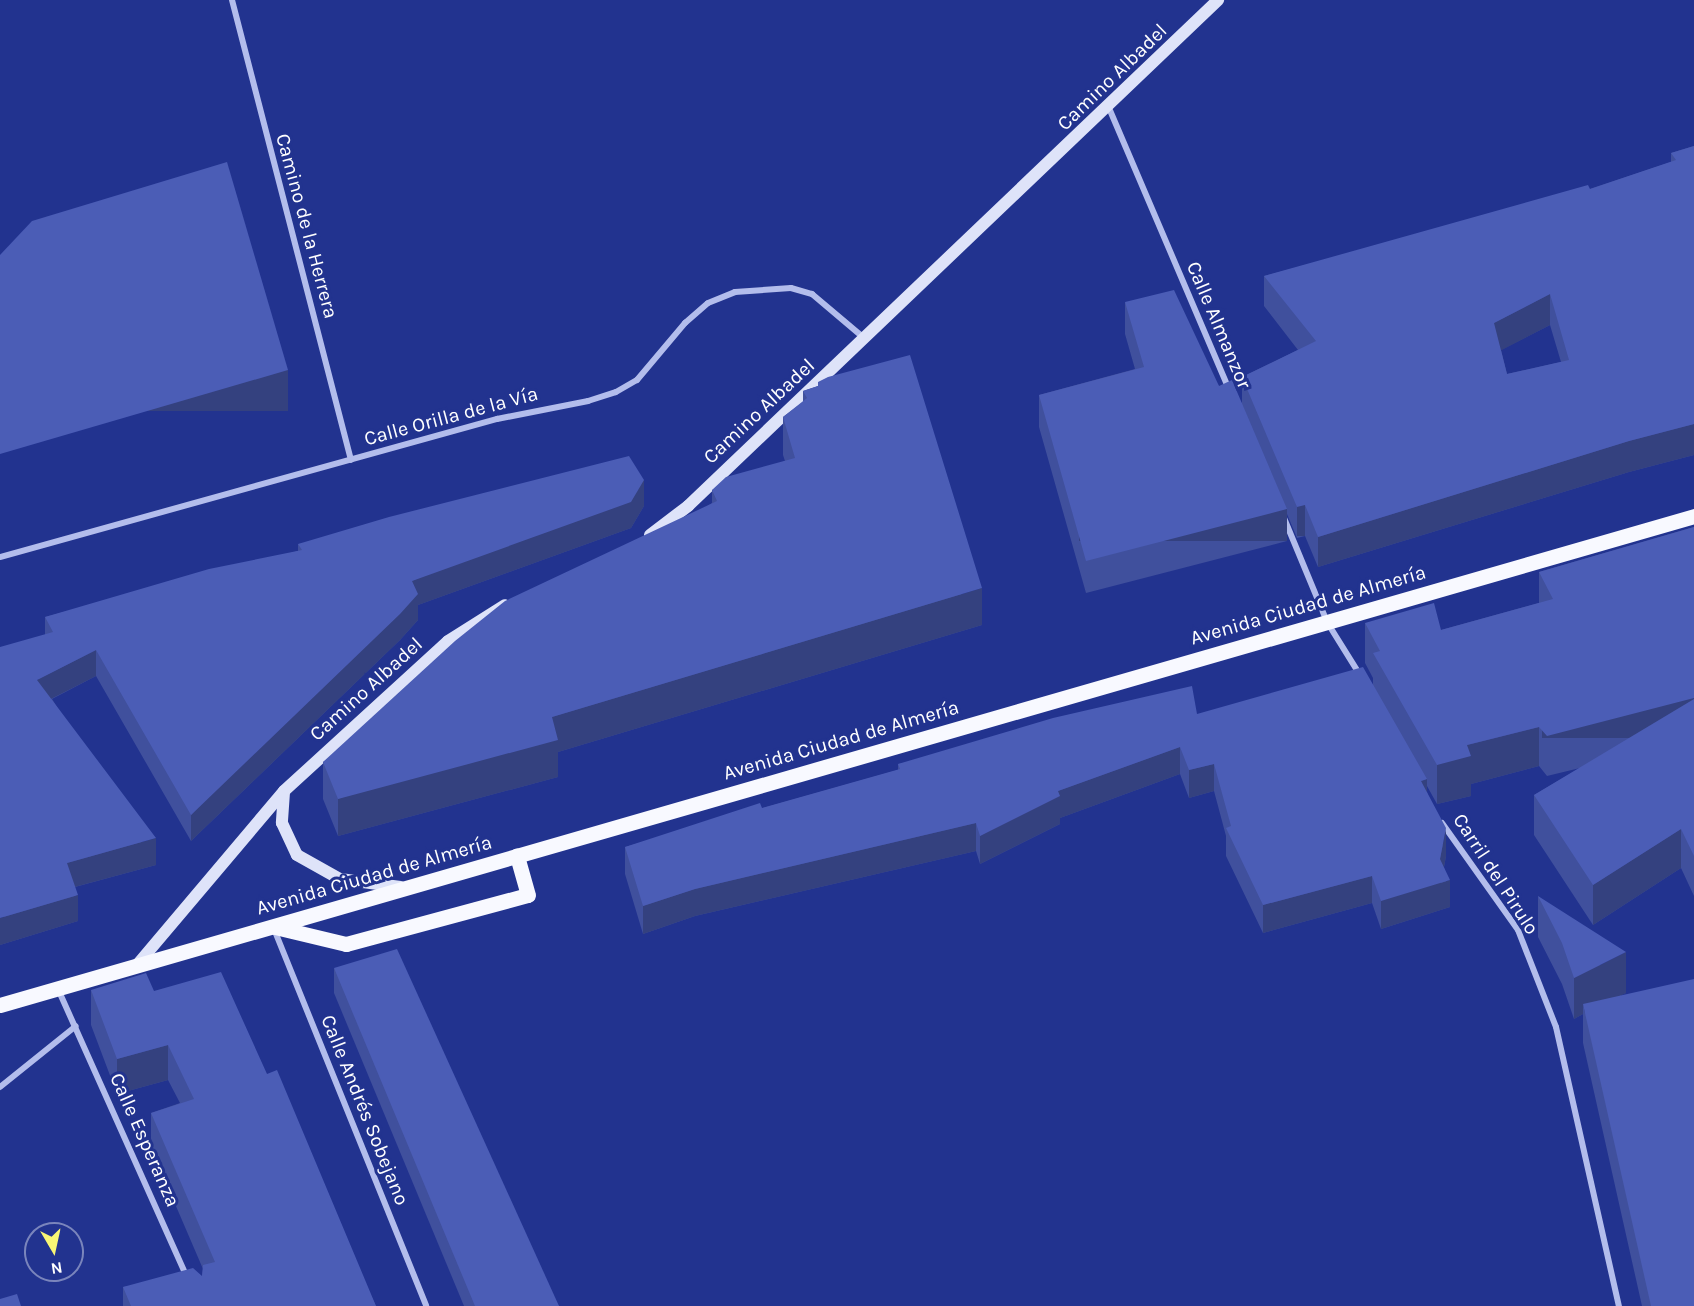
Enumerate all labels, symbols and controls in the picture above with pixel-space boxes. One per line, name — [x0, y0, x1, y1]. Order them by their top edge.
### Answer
street label: Camino Albadel — [1052, 19, 1172, 135]
street label: Camino de la Herrera — [271, 131, 343, 321]
street label: Calle Almanzor — [1181, 258, 1257, 392]
street label: Camino Albadel — [698, 353, 820, 469]
street label: Calle Orilla de la Vía — [361, 381, 541, 451]
street label: Avenida Ciudad de Almería — [1187, 560, 1429, 650]
street label: Camino Albadel — [305, 632, 427, 746]
street label: Avenida Ciudad de Almería — [720, 695, 962, 785]
street label: Carril del Pirulo — [1448, 809, 1544, 939]
street label: Avenida Ciudad de Almería — [253, 830, 495, 920]
street label: Calle Andrés Sobejano — [316, 1011, 414, 1209]
street label: Calle Esperanza — [105, 1069, 185, 1211]
north arrow — [24, 1222, 84, 1282]
text: N — [49, 1258, 64, 1279]

